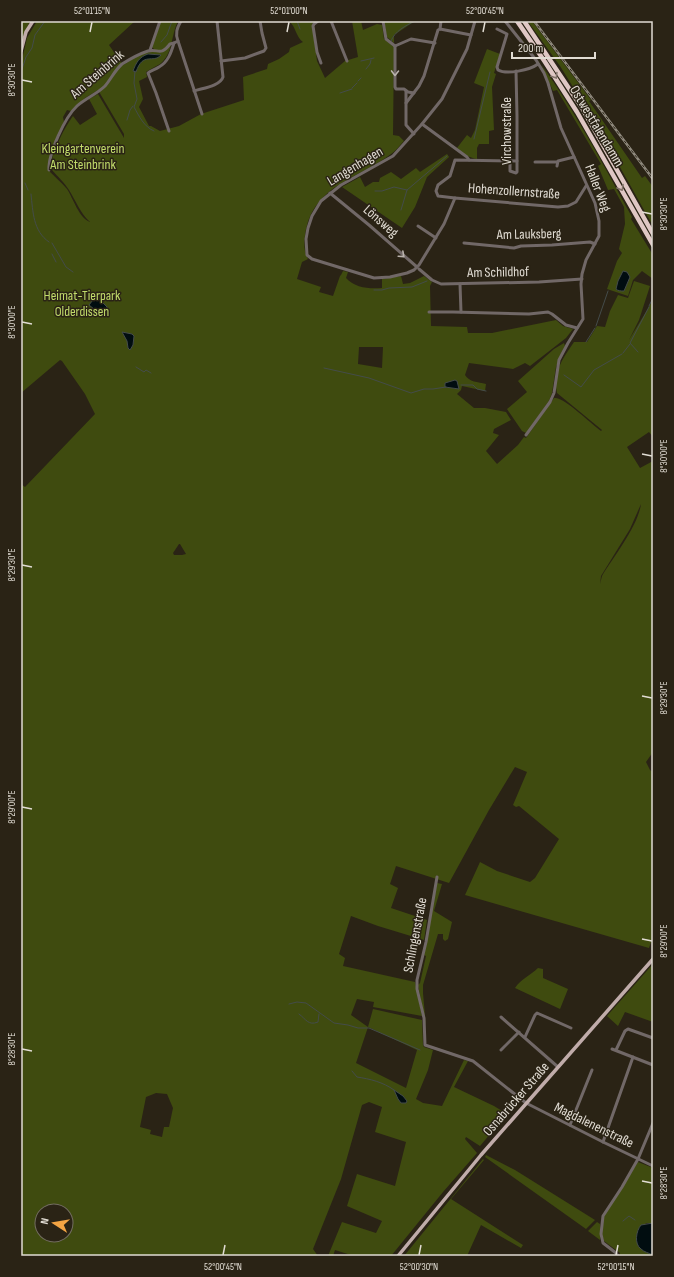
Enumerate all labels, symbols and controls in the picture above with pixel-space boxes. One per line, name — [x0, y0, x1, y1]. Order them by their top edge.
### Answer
text: 52°01'15"N — [74, 5, 110, 17]
text: 52°01'00"N — [270, 5, 308, 17]
text: 52°00'45"N — [466, 5, 504, 17]
scale bar — [512, 34, 595, 60]
text: 200 m — [518, 41, 544, 56]
street label: Am Steinbrink — [66, 46, 128, 103]
text: 8°30'30"E — [6, 63, 18, 97]
one-way arrow — [391, 70, 399, 76]
one-way arrow — [550, 72, 557, 79]
street label: Ostwestfalendamm — [566, 82, 628, 170]
street label: Virchowstraße — [498, 97, 515, 165]
park label: Kleingartenverein Am Steinbrink — [42, 140, 124, 173]
street label: Langenhagen — [324, 143, 386, 189]
street label: Haller Weg — [581, 162, 615, 215]
street label: Hohenzollernstraße — [468, 179, 560, 203]
one-way arrow — [616, 184, 623, 191]
text: 8°30'30"E — [658, 197, 670, 231]
street label: Lönsweg — [360, 201, 402, 241]
street label: Am Lauksberg — [495, 225, 562, 243]
one-way arrow — [398, 250, 405, 257]
street label: Am Schildhof — [466, 263, 530, 281]
park label: Heimat-Tierpark Olderdissen — [44, 287, 121, 320]
text: 8°30'00"E — [6, 305, 18, 339]
text: 8°30'00"E — [658, 439, 670, 473]
text: 8°29'30"E — [6, 548, 18, 582]
text: 8°29'30"E — [658, 681, 670, 715]
text: 8°29'00"E — [6, 790, 18, 824]
street label: Schlingenstraße — [399, 896, 431, 974]
text: 8°29'00"E — [658, 924, 670, 958]
text: 8°28'30"E — [6, 1033, 18, 1065]
street label: Osnabrücker Straße — [479, 1059, 553, 1139]
street label: Magdalenenstraße — [551, 1098, 637, 1152]
text: 8°28'30"E — [658, 1167, 670, 1199]
north arrow — [34, 1203, 74, 1243]
text: N — [38, 1217, 52, 1225]
text: 52°00'45"N — [204, 1261, 242, 1273]
text: 52°00'30"N — [400, 1261, 438, 1273]
text: 52°00'15"N — [597, 1261, 635, 1273]

